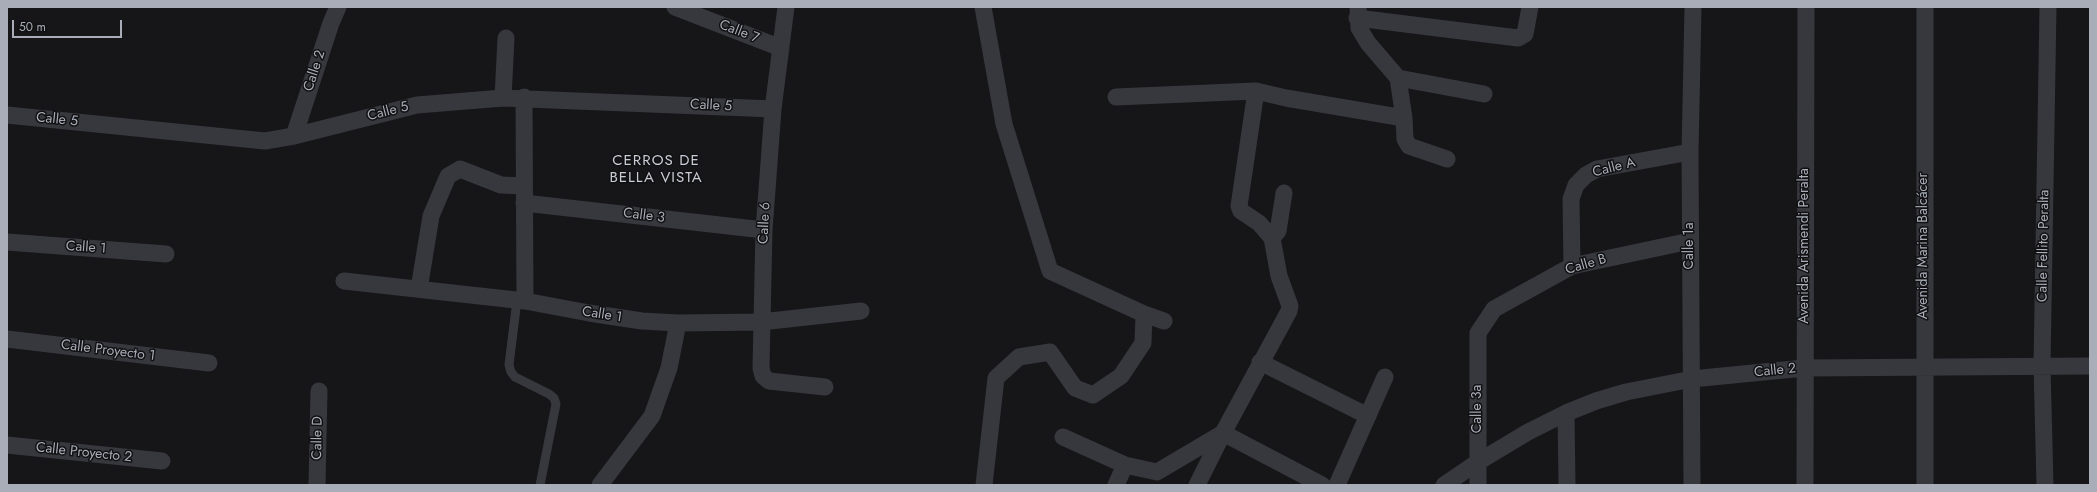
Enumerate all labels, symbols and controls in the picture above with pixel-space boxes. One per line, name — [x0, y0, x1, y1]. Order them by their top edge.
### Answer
scale bar — [14, 12, 124, 38]
street label: Calle 7 — [717, 17, 761, 47]
text: 50 m — [19, 18, 46, 36]
street label: Calle 2 — [301, 48, 329, 94]
street label: Calle 5 — [690, 97, 732, 115]
street label: Calle 5 — [366, 99, 410, 125]
street label: Calle 5 — [35, 109, 79, 131]
district label: CERROS DE BELLA VISTA — [609, 152, 703, 187]
street label: Calle A — [1591, 155, 1637, 181]
street label: Avenida Arismendi Peralta — [1797, 168, 1813, 324]
street label: Avenida Marina Balcácer — [1916, 173, 1932, 319]
street label: Calle Fellito Peralta — [2035, 190, 2053, 302]
street label: Calle 6 — [756, 201, 774, 245]
street label: Calle 3 — [622, 205, 666, 227]
street label: Calle 1a — [1682, 222, 1698, 270]
street label: Calle 1 — [65, 238, 107, 258]
street label: Calle B — [1564, 251, 1608, 279]
street label: Calle 1 — [581, 304, 623, 326]
street label: Calle Proyecto 1 — [60, 337, 156, 365]
street label: Calle 2 — [1753, 360, 1797, 382]
street label: Calle 3a — [1470, 385, 1486, 433]
street label: Calle D — [309, 416, 327, 460]
street label: Calle Proyecto 2 — [35, 440, 133, 466]

